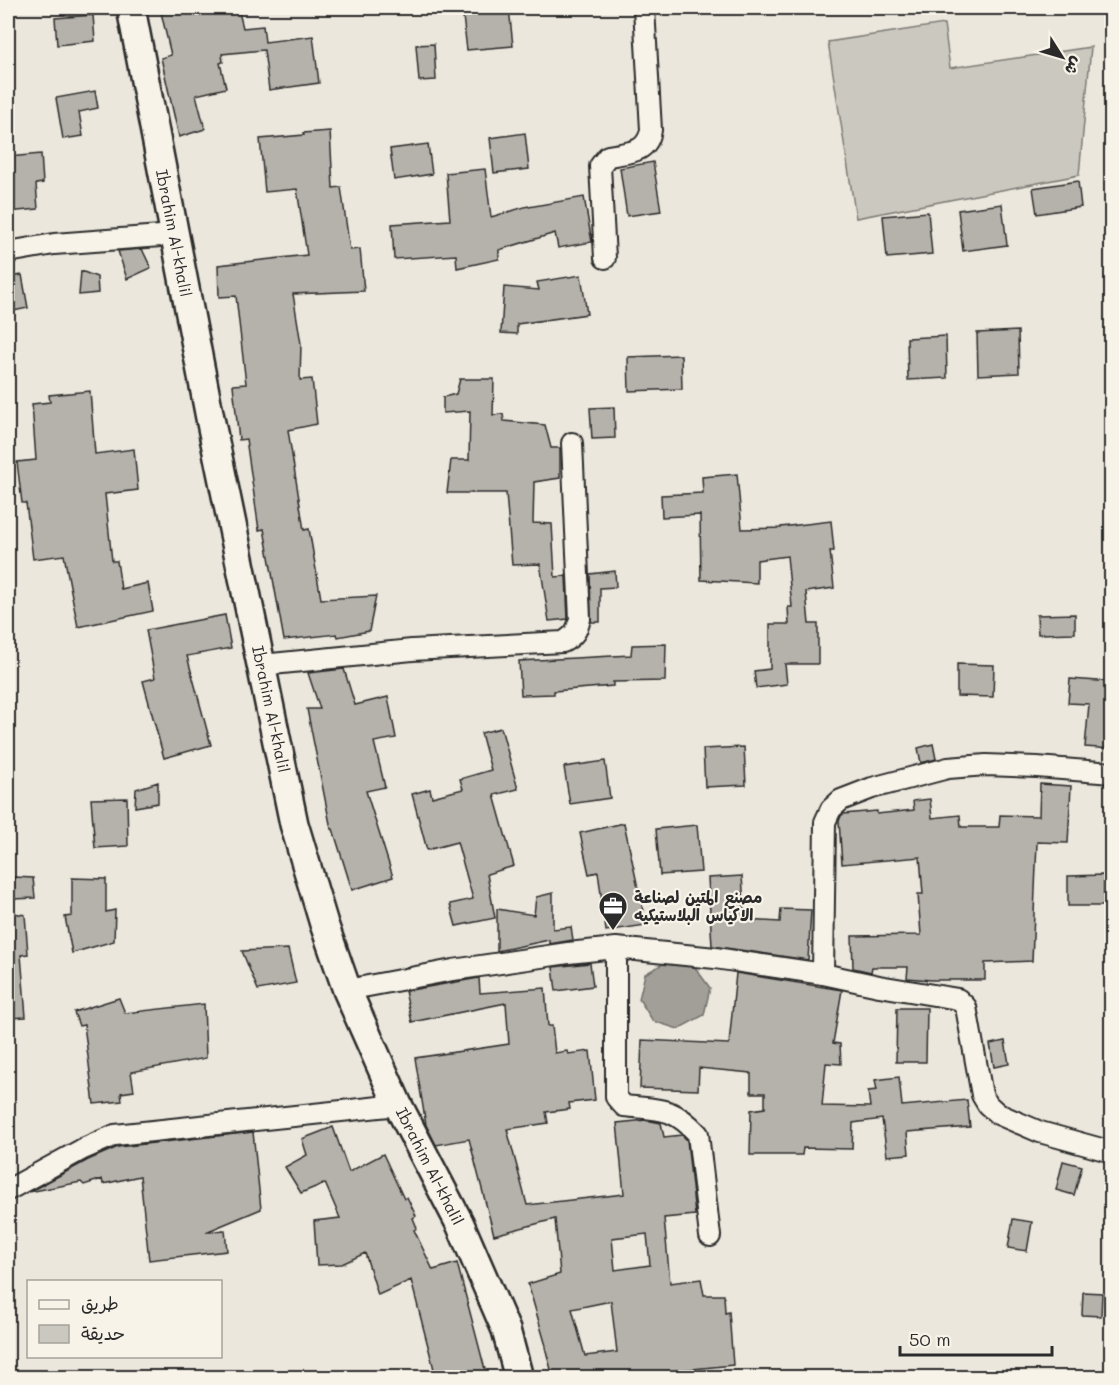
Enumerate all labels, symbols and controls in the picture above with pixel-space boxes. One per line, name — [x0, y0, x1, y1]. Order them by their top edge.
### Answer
north arrow — [1032, 27, 1092, 87]
text: ش — [1061, 53, 1088, 80]
street label: Ibrahim Al-khalil — [152, 167, 197, 298]
street label: Ibrahim Al-khalil — [248, 644, 295, 774]
place label: مصنع المتين لصناعة الاكياس البلاستيكيه — [634, 886, 762, 925]
office icon: مصنع المتين لصناعة الاكياس البلاستيكيه — [597, 890, 629, 932]
street label: Ibrahim Al-khalil — [392, 1103, 469, 1228]
legend — [27, 1280, 222, 1358]
text: طريق — [81, 1291, 119, 1315]
scale bar — [900, 1319, 1052, 1357]
text: حديقة — [81, 1321, 125, 1345]
text: 50 m — [909, 1327, 951, 1351]

